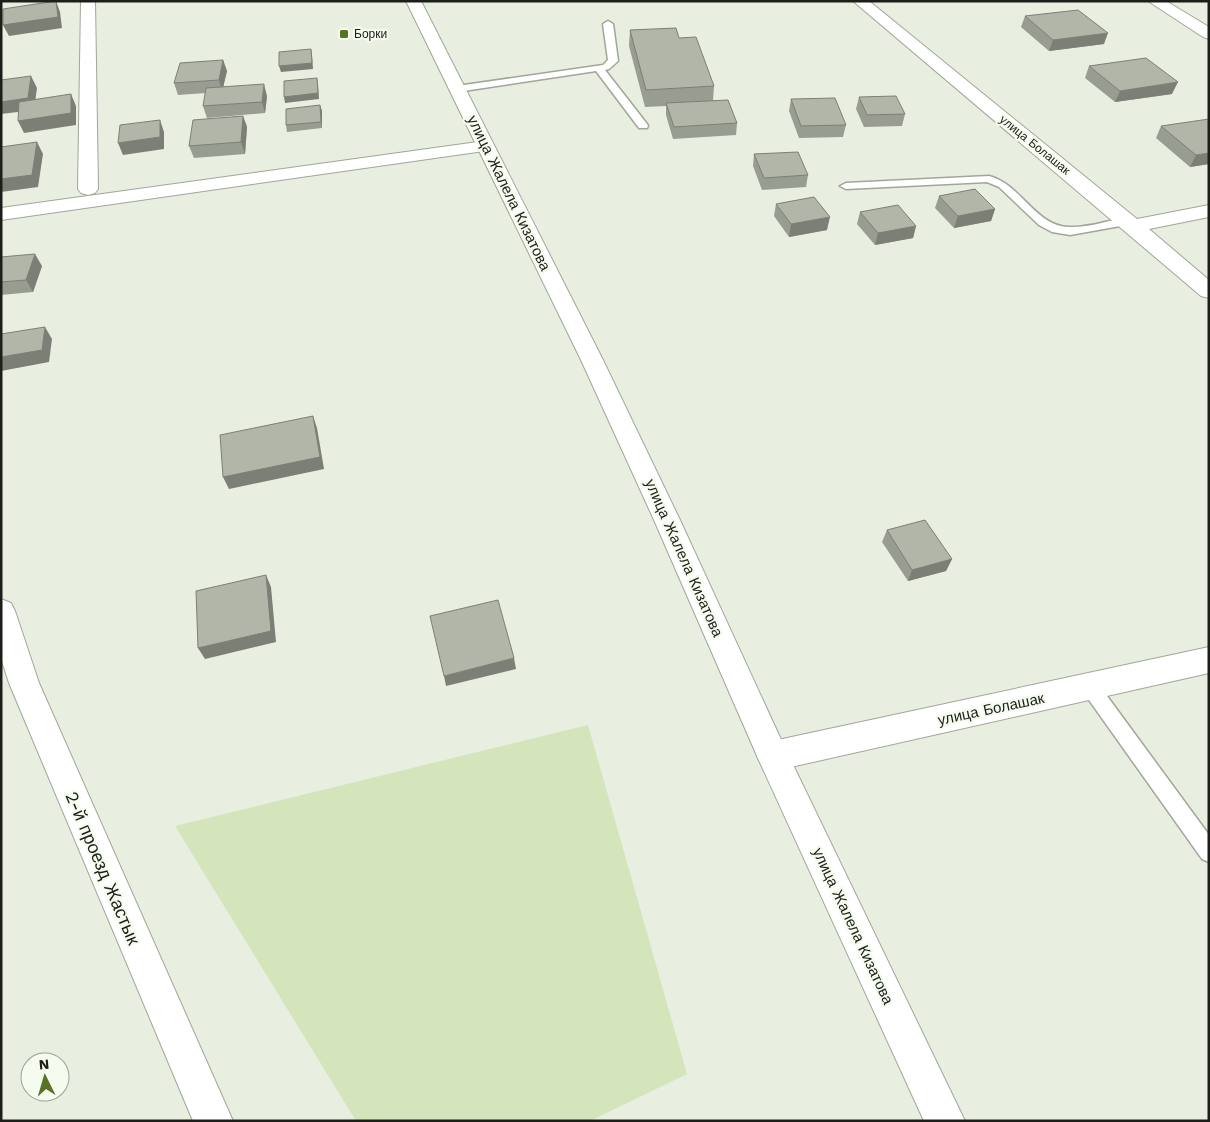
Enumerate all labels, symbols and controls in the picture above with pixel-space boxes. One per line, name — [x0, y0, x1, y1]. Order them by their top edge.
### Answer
place label: Борки — [354, 27, 387, 41]
marker: Борки — [338, 28, 350, 40]
street label: улица Жалела Кизатова — [463, 112, 555, 274]
street label: улица Болашак — [997, 112, 1074, 178]
street label: улица Жалела Кизатова — [641, 476, 727, 640]
street label: улица Болашак — [936, 689, 1046, 729]
street label: 2-й проезд Жастык — [61, 788, 145, 948]
street label: улица Жалела Кизатова — [809, 845, 898, 1008]
north arrow — [20, 1052, 70, 1102]
text: N — [38, 1056, 50, 1072]

